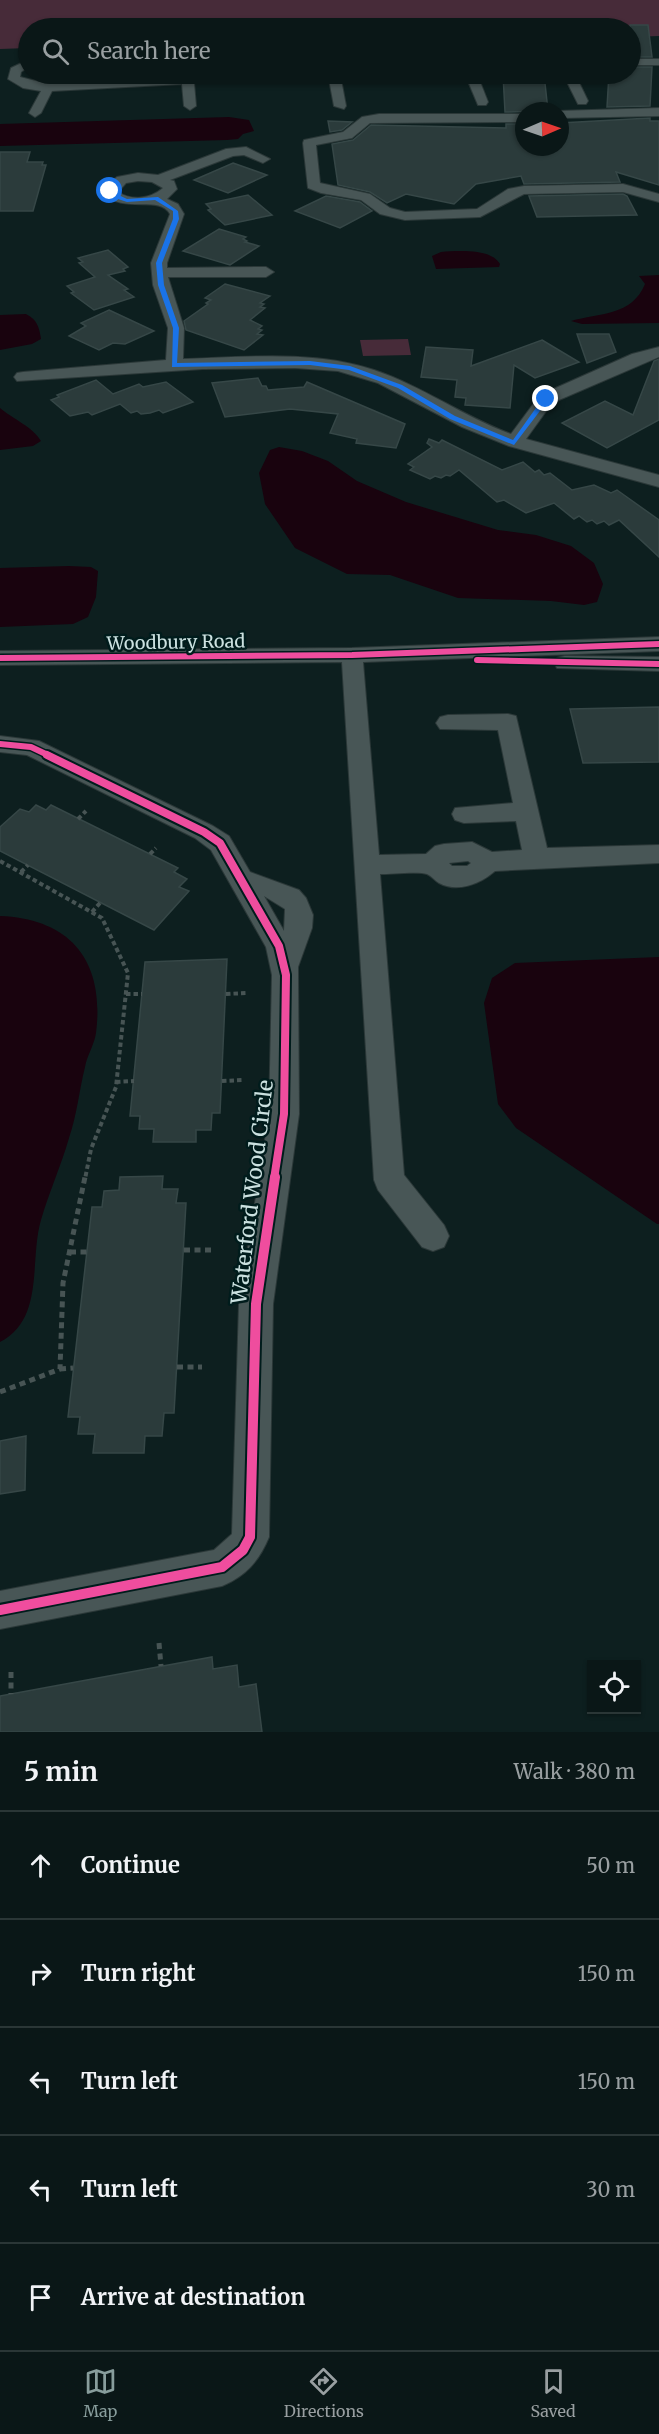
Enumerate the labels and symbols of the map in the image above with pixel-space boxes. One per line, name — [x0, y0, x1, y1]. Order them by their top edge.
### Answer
north arrow — [515, 102, 569, 156]
route start — [96, 177, 122, 203]
route end — [532, 385, 558, 411]
street label: Woodbury Road — [105, 629, 246, 655]
street label: Waterford Wood Circle — [225, 1078, 279, 1307]

